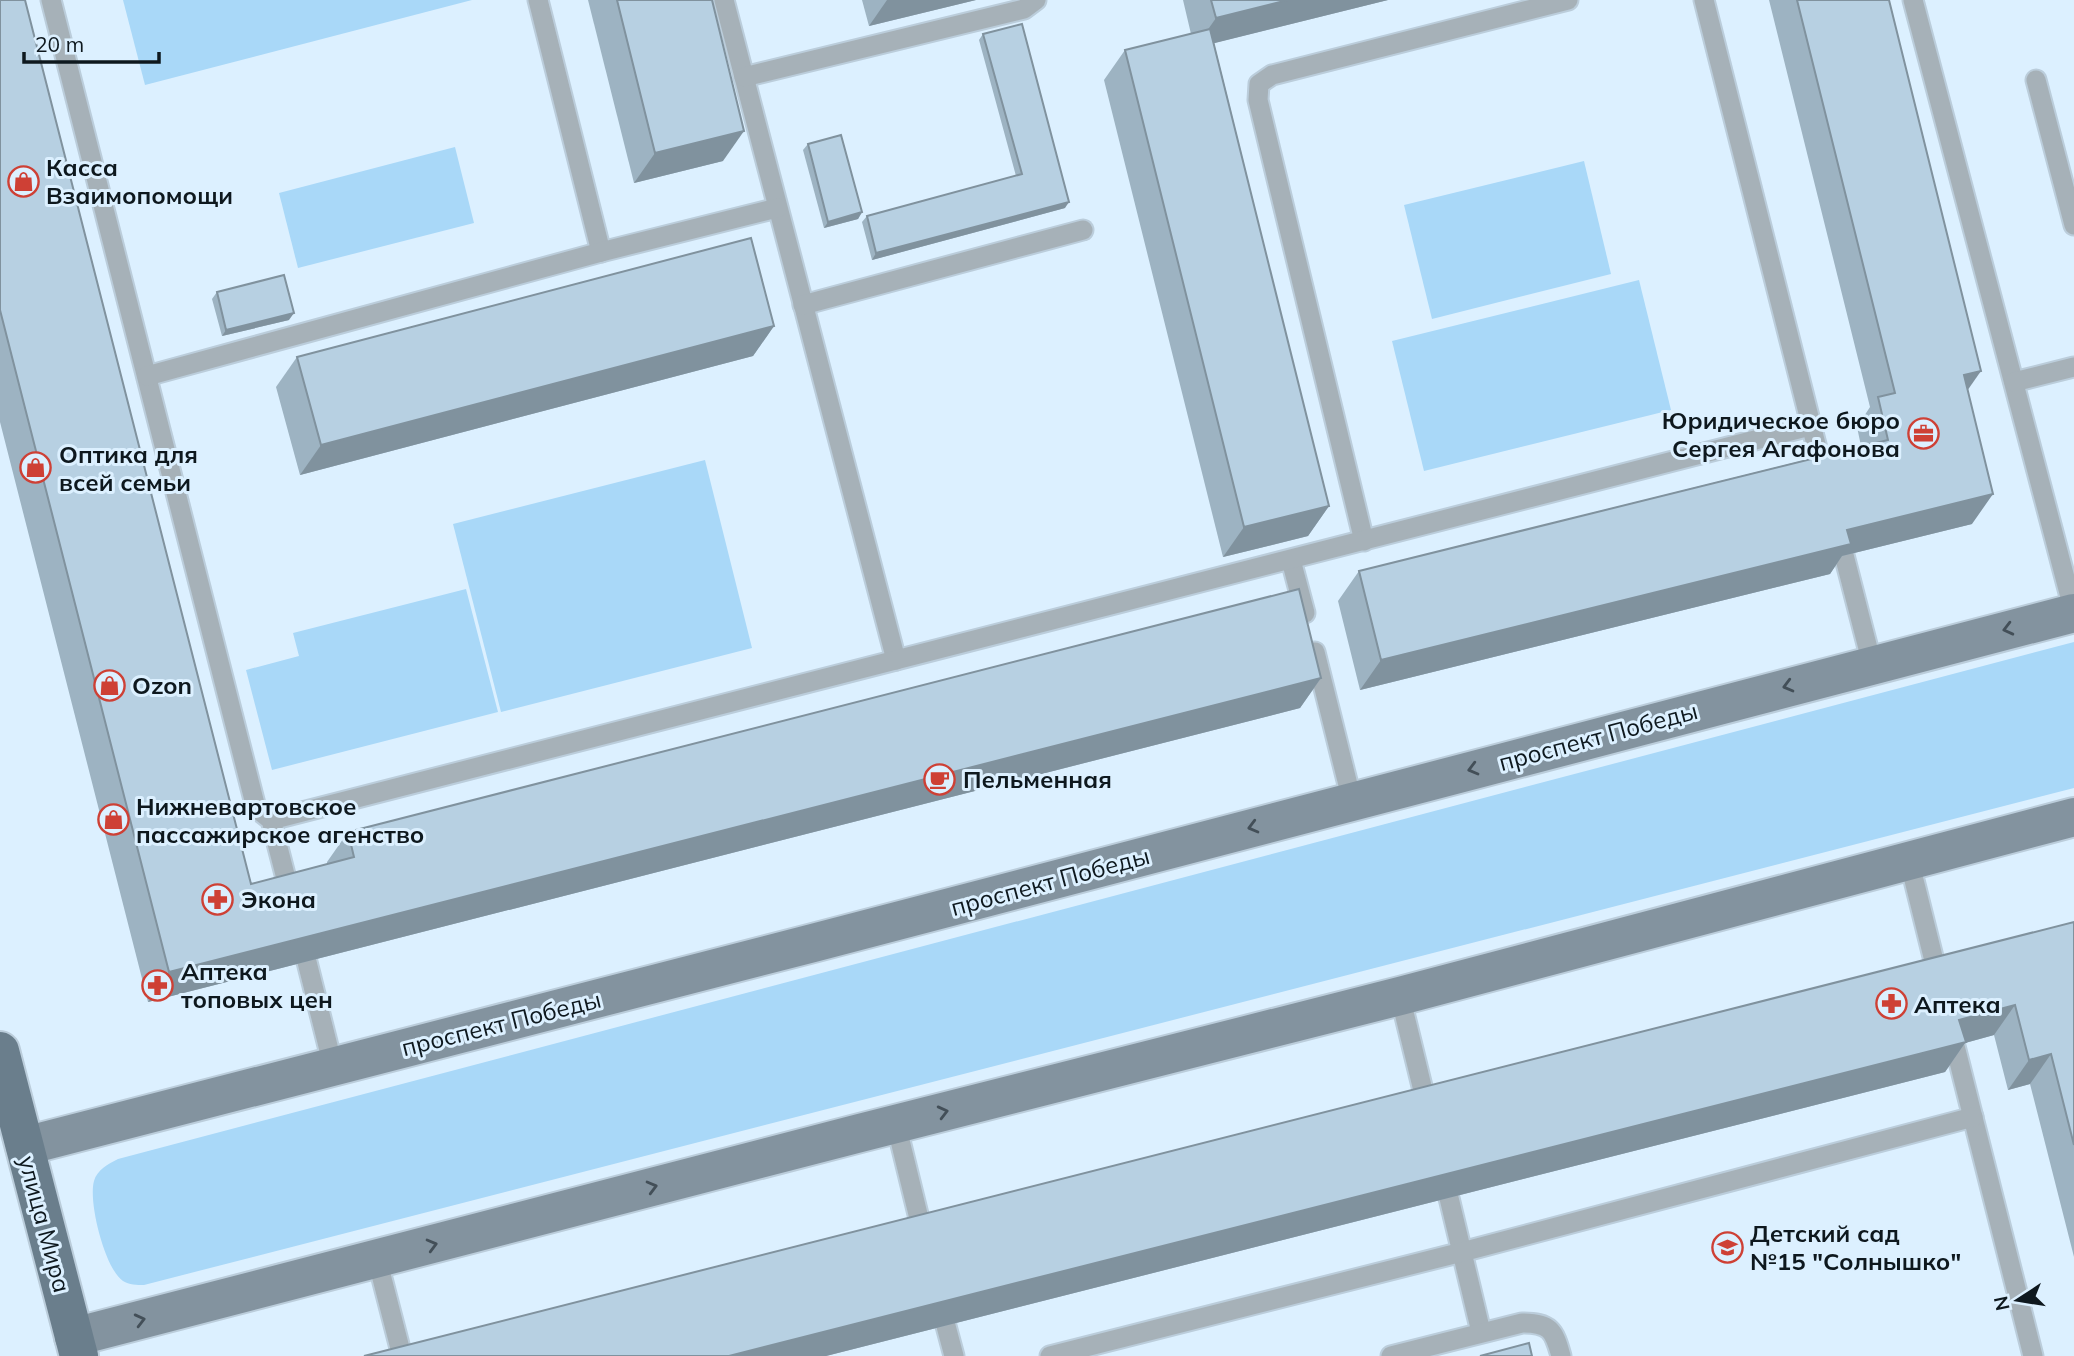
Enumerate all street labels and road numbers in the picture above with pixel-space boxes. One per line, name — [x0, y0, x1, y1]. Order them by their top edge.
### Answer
street label: проспект Победы — [1495, 695, 1701, 777]
street label: проспект Победы — [947, 840, 1153, 922]
street label: проспект Победы — [398, 984, 604, 1062]
street label: улица Мира — [12, 1152, 78, 1296]

